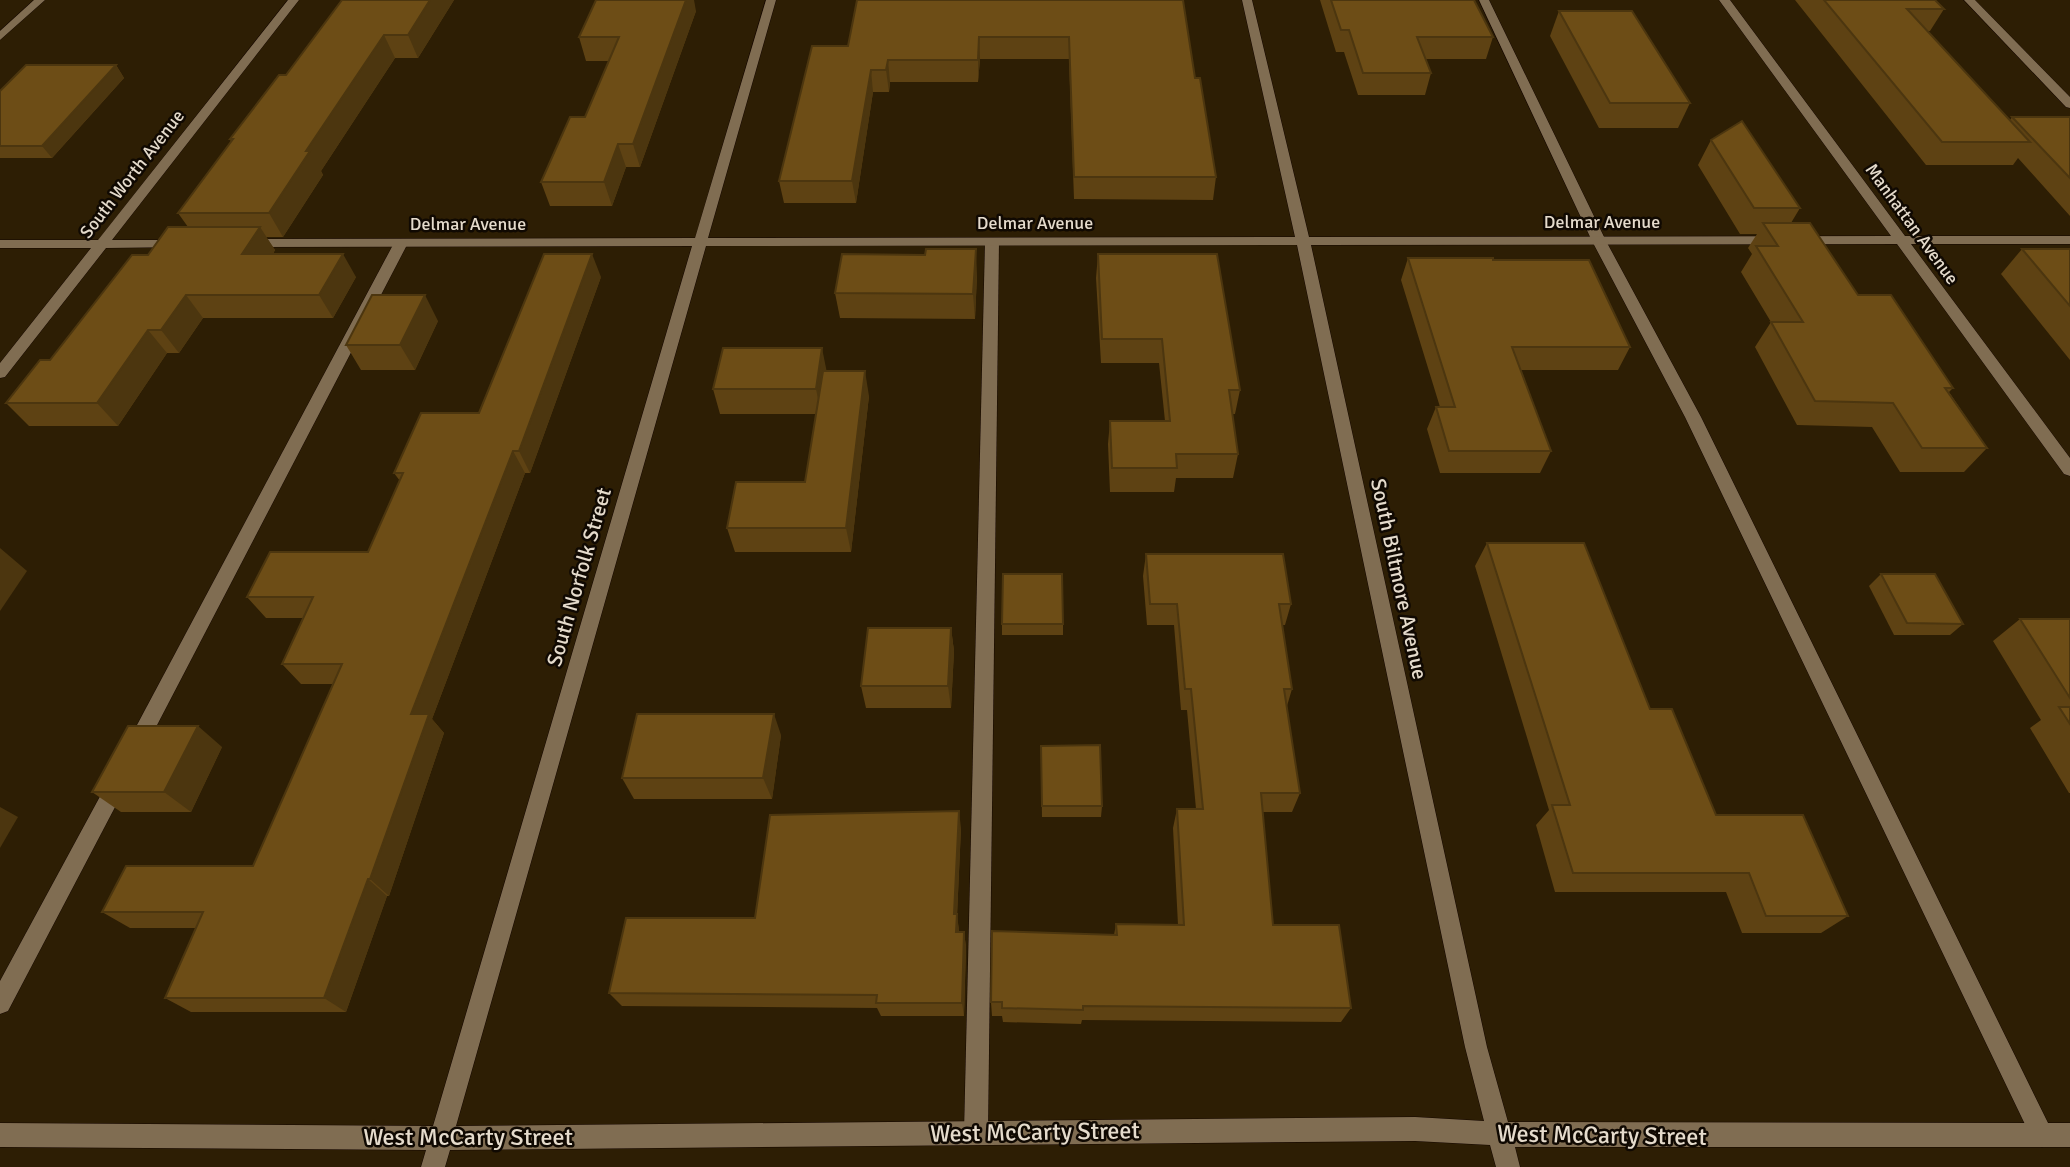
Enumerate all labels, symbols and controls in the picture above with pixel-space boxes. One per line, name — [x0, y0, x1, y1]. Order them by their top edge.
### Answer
street label: South Worth Avenue — [75, 106, 189, 242]
street label: Manhattan Avenue — [1861, 159, 1963, 289]
street label: Delmar Avenue — [1544, 211, 1660, 233]
street label: Delmar Avenue — [977, 212, 1093, 234]
street label: Delmar Avenue — [410, 213, 526, 235]
street label: South Biltmore Avenue — [1365, 476, 1433, 682]
street label: South Norfolk Street — [541, 485, 617, 669]
street label: West McCarty Street — [930, 1115, 1140, 1149]
street label: West McCarty Street — [1497, 1118, 1707, 1152]
street label: West McCarty Street — [363, 1122, 573, 1152]

